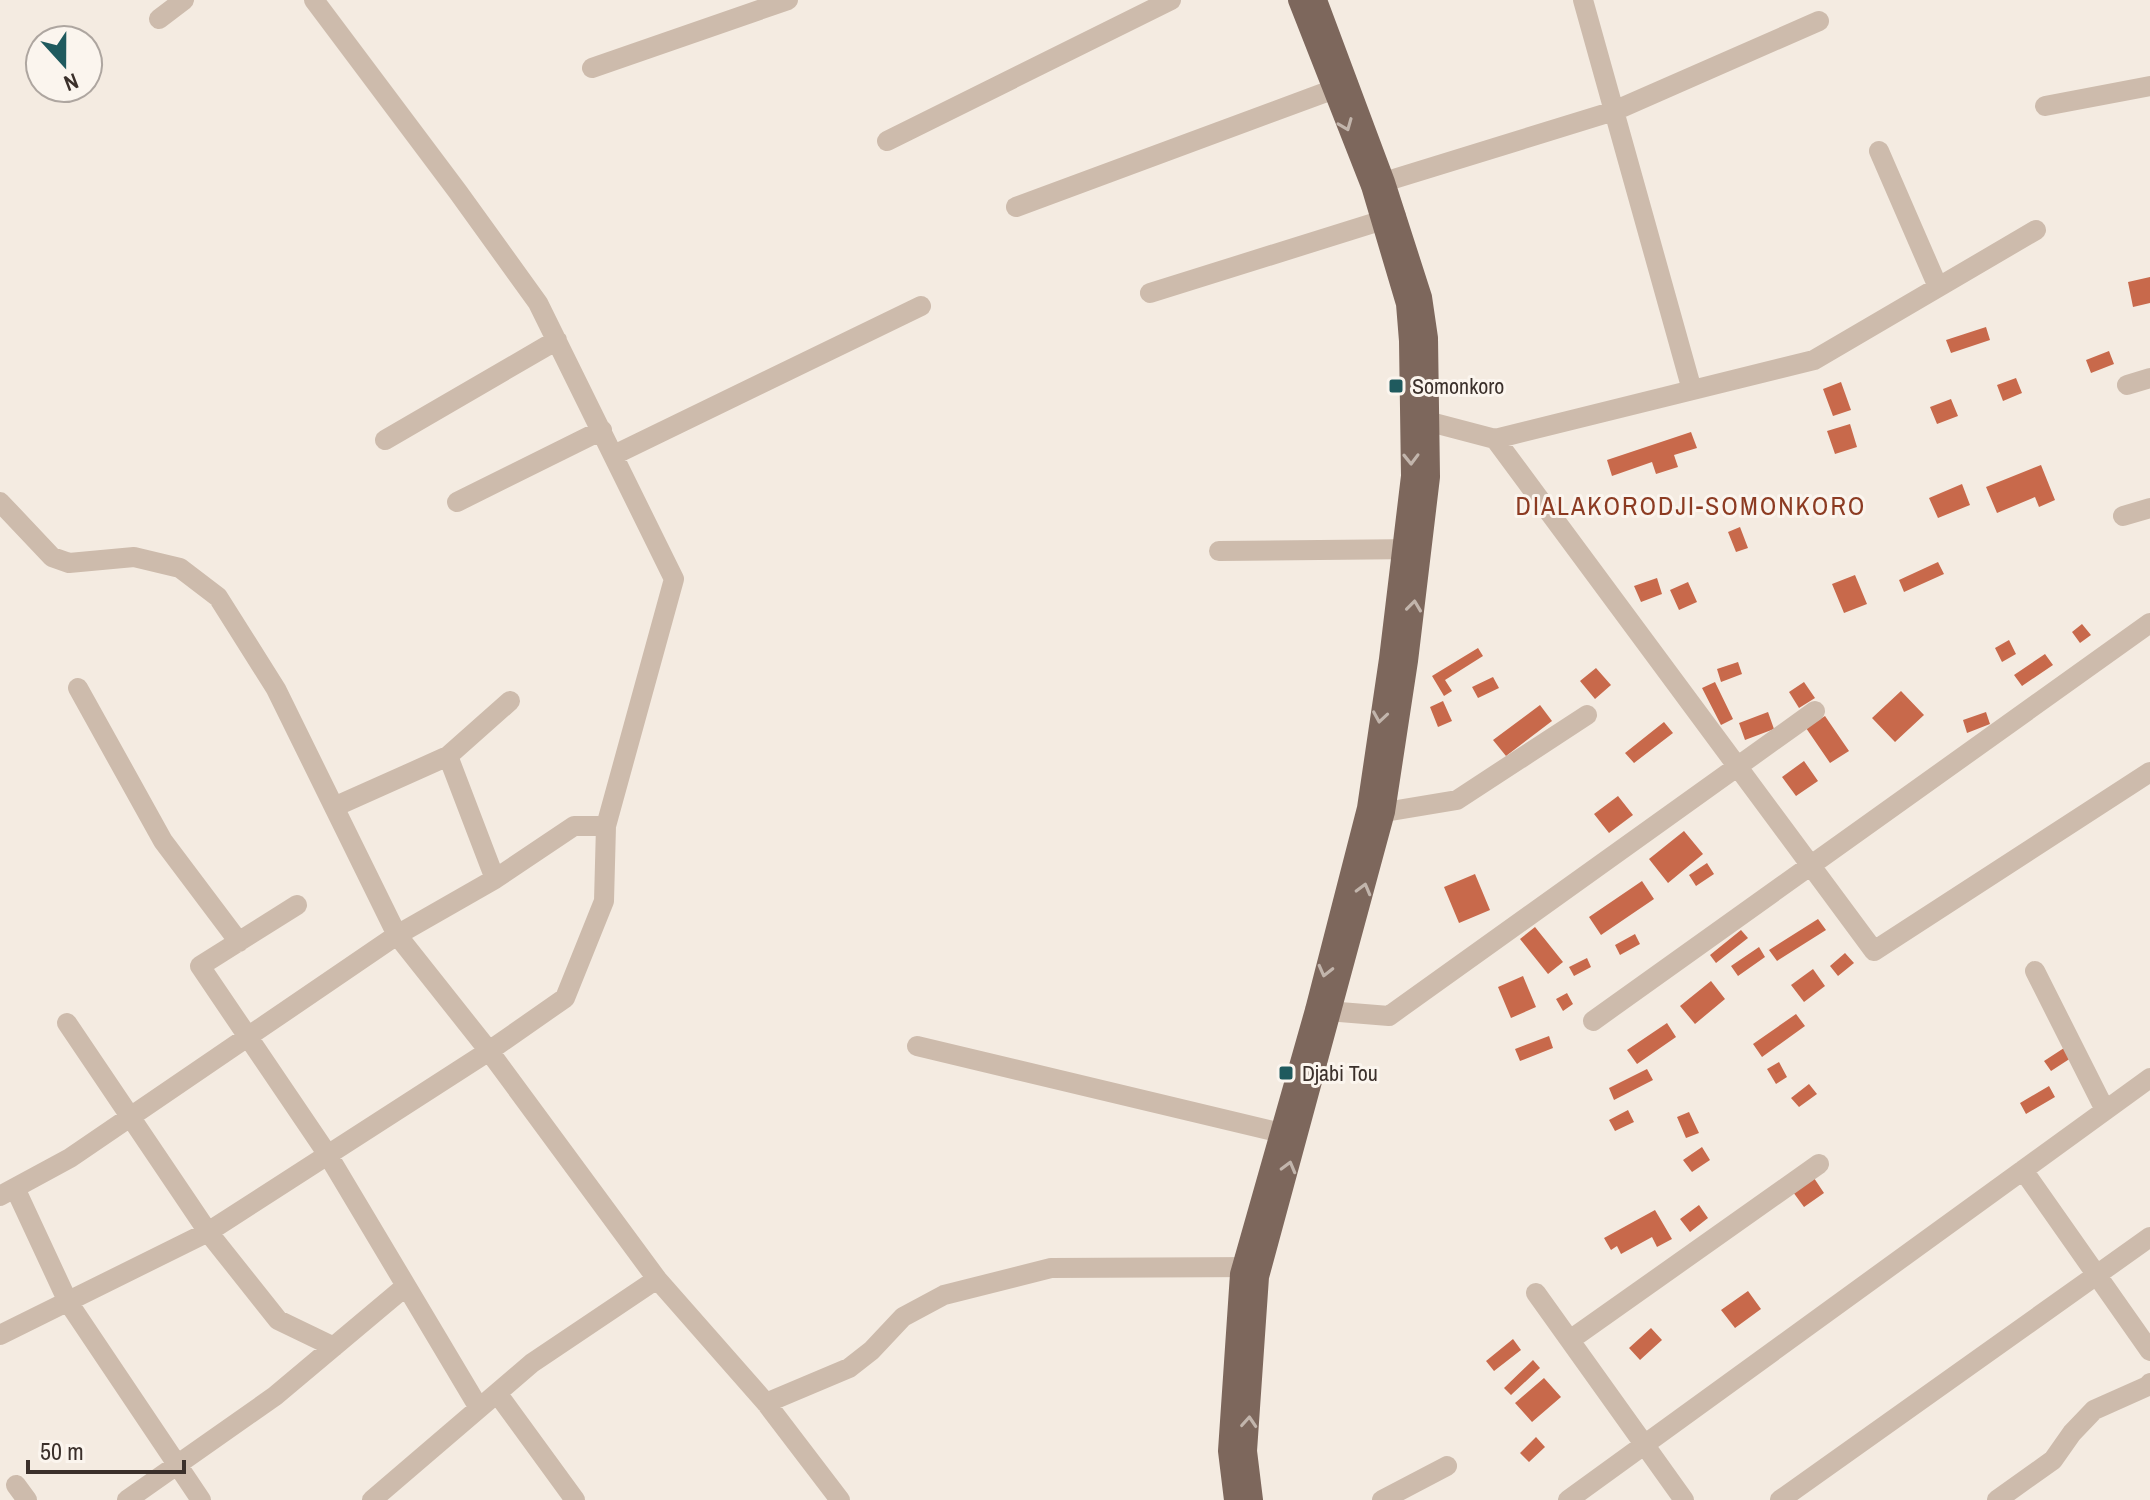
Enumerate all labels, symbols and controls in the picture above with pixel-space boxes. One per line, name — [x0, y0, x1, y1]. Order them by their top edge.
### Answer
north arrow — [24, 24, 104, 104]
text: N — [60, 66, 83, 99]
one-way arrow — [1337, 117, 1353, 131]
place label: Somonkoro — [1412, 371, 1504, 401]
marker: Somonkoro — [1387, 377, 1405, 395]
one-way arrow — [1402, 453, 1420, 466]
district label: DIALAKORODJI-SOMONKORO — [1516, 488, 1866, 523]
one-way arrow — [1406, 599, 1423, 612]
one-way arrow — [1372, 710, 1389, 724]
one-way arrow — [1355, 882, 1372, 896]
one-way arrow — [1318, 963, 1335, 977]
place label: Djabi Tou — [1302, 1058, 1378, 1088]
marker: Djabi Tou — [1277, 1064, 1295, 1082]
one-way arrow — [1280, 1160, 1296, 1174]
one-way arrow — [1240, 1415, 1257, 1428]
scale bar — [28, 1424, 184, 1474]
text: 50 m — [40, 1435, 84, 1467]

